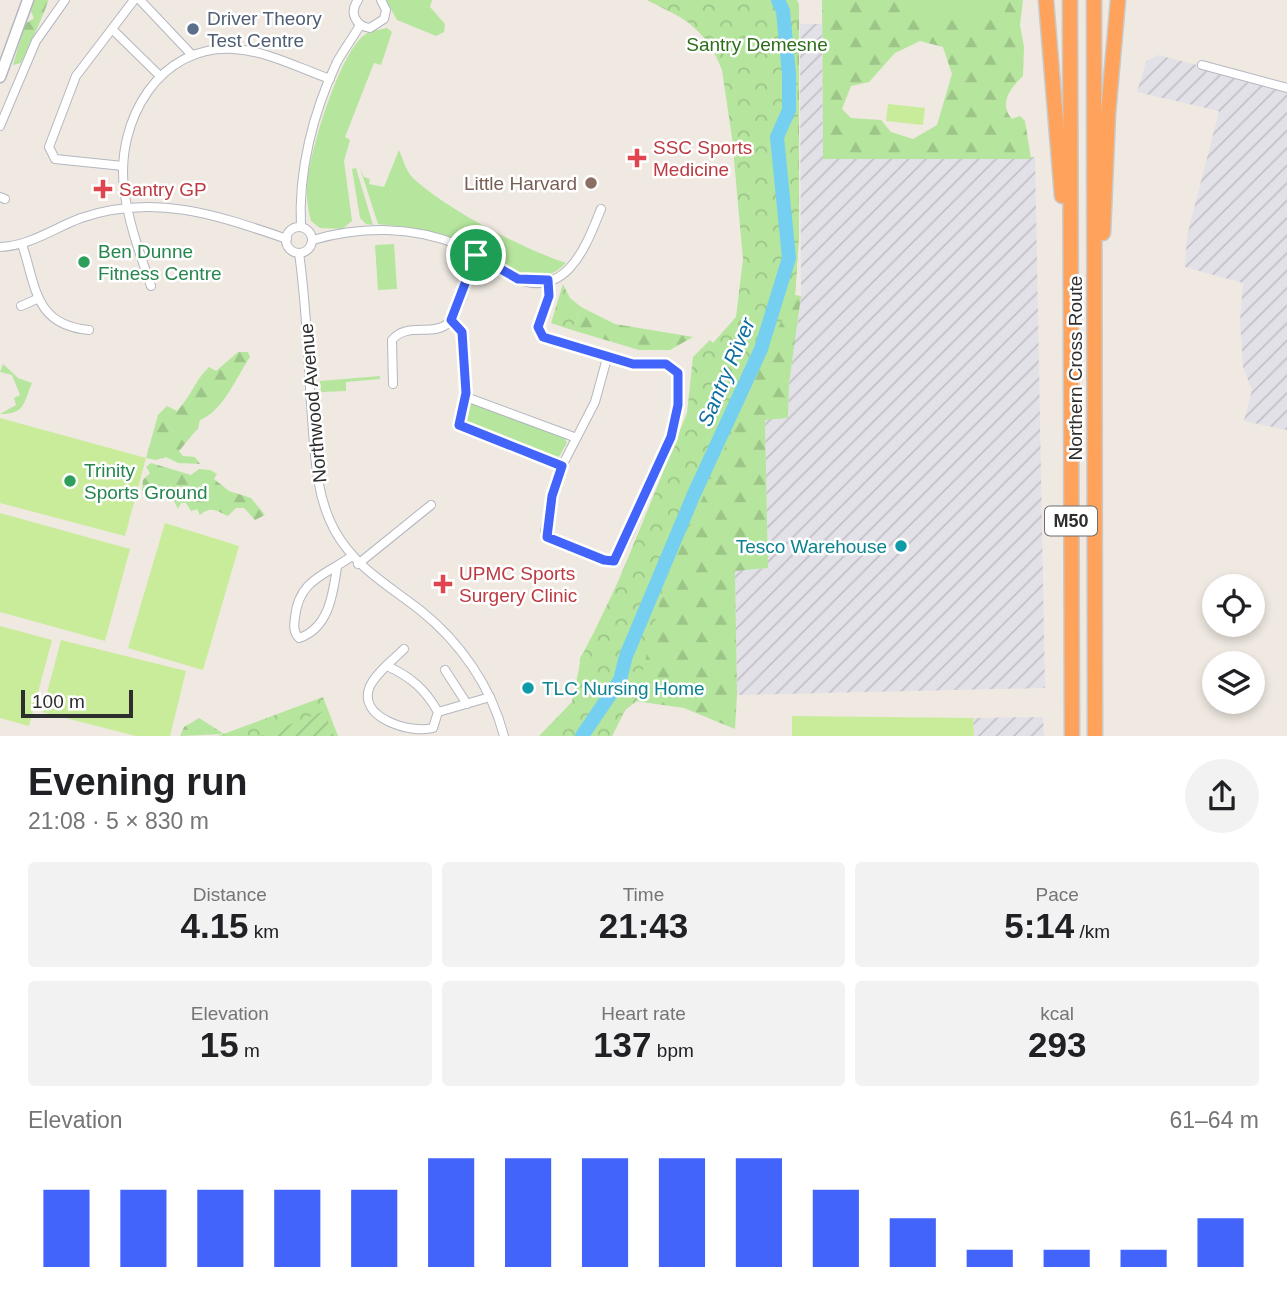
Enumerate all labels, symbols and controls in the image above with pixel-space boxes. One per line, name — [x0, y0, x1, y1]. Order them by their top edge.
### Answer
place label: Driver Theory Test Centre — [207, 8, 322, 51]
marker: Driver Theory Test Centre — [185, 21, 201, 37]
park label: Santry Demesne — [686, 34, 828, 55]
place label: SSC Sports Medicine — [653, 137, 752, 180]
marker: SSC Sports Medicine — [627, 148, 647, 168]
place label: Little Harvard — [464, 173, 577, 194]
marker: Little Harvard — [583, 175, 599, 191]
marker: Santry GP — [93, 179, 113, 199]
place label: Santry GP — [119, 179, 207, 200]
pin — [446, 225, 506, 285]
icon: arrive — [457, 236, 495, 274]
place label: Ben Dunne Fitness Centre — [98, 241, 222, 284]
marker: Ben Dunne Fitness Centre — [76, 254, 92, 270]
street label: Northern Cross Route — [1065, 276, 1086, 460]
water label: Santry River — [693, 313, 760, 430]
street label: Northwood Avenue — [296, 322, 330, 484]
place label: Trinity Sports Ground — [84, 460, 208, 503]
marker: Trinity Sports Ground — [62, 473, 78, 489]
road number: M50 — [1045, 506, 1097, 536]
place label: Tesco Warehouse — [736, 536, 887, 557]
marker: Tesco Warehouse — [893, 538, 909, 554]
place label: UPMC Sports Surgery Clinic — [459, 563, 577, 606]
marker: UPMC Sports Surgery Clinic — [433, 574, 453, 594]
map controls — [1202, 574, 1265, 714]
button: locate — [1202, 574, 1265, 637]
button: layers — [1202, 651, 1265, 714]
place label: TLC Nursing Home — [542, 678, 705, 699]
marker: TLC Nursing Home — [520, 680, 536, 696]
scale bar — [21, 687, 133, 719]
text: 100 m — [32, 691, 85, 712]
button: share — [1185, 759, 1259, 833]
text: Evening run — [28, 761, 248, 803]
text: 21:08 · 5 × 830 m — [28, 808, 209, 834]
text: Distance — [193, 884, 267, 905]
text: Time — [623, 884, 664, 905]
text: Pace — [1036, 884, 1079, 905]
text: 4.15 — [180, 906, 249, 945]
text: 21:43 — [599, 906, 688, 945]
text: 5:14 — [1004, 906, 1074, 945]
text: km — [249, 921, 279, 942]
text: /km — [1074, 921, 1110, 942]
text: Elevation — [191, 1003, 269, 1024]
text: Heart rate — [601, 1003, 686, 1024]
text: kcal — [1040, 1003, 1074, 1024]
text: 15 — [200, 1025, 239, 1064]
text: 137 — [593, 1025, 652, 1064]
text: 293 — [1028, 1025, 1086, 1064]
text: m — [239, 1040, 260, 1061]
text: bpm — [652, 1040, 694, 1061]
text: Elevation — [28, 1107, 123, 1133]
text: 61–64 m — [1169, 1107, 1259, 1133]

